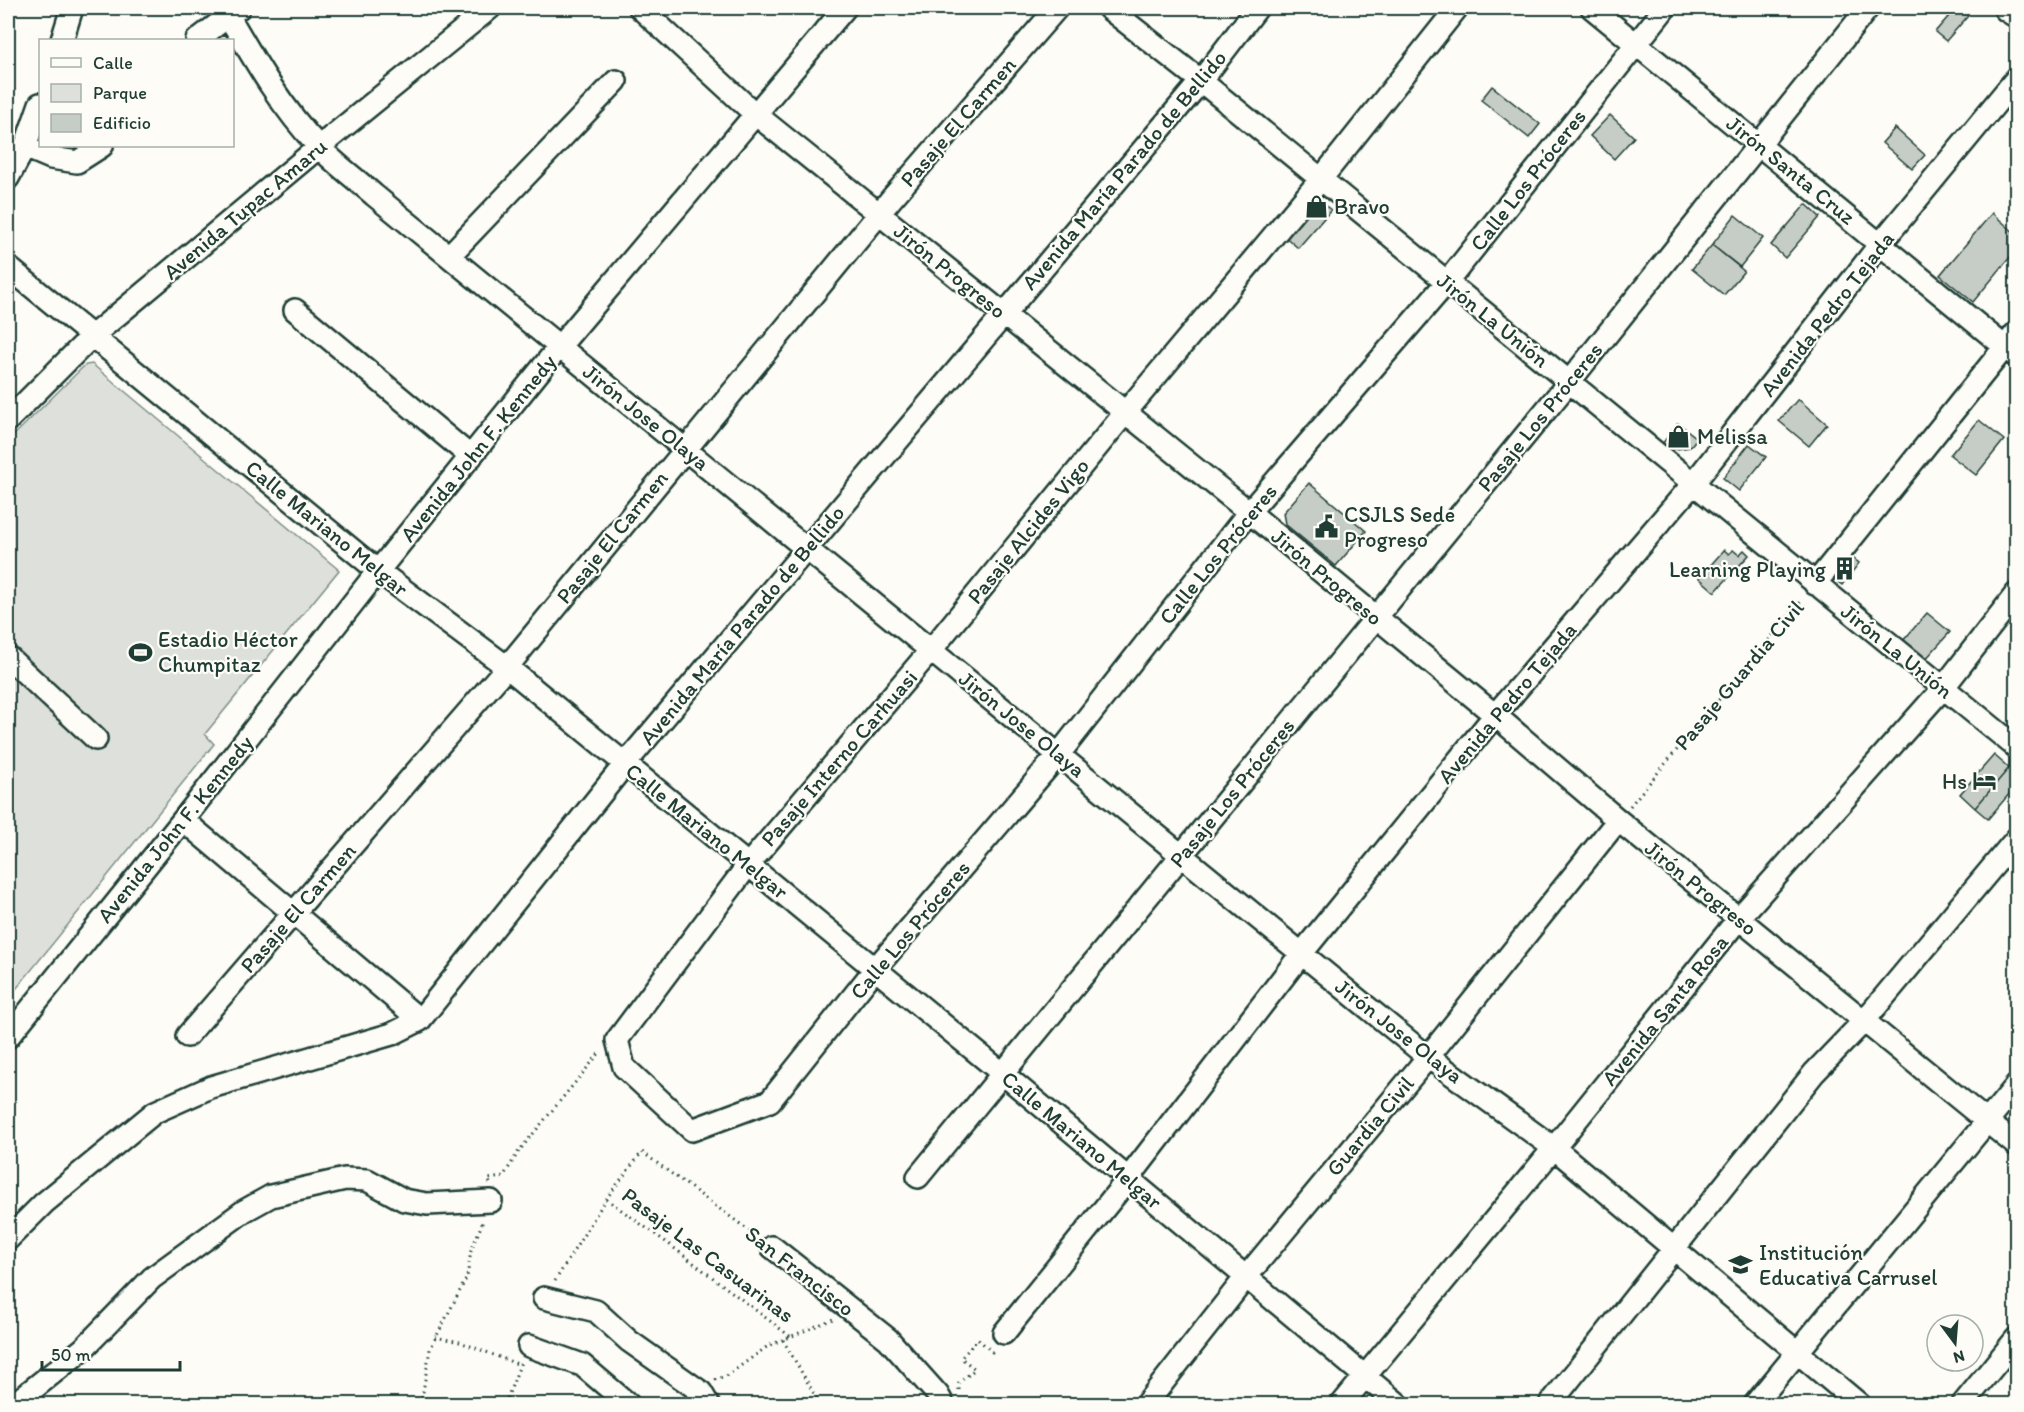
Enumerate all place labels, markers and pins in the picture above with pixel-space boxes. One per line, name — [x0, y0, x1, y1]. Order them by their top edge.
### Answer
shop icon: Bravo — [1303, 193, 1329, 219]
place label: Bravo — [1334, 193, 1390, 220]
shop icon: Melissa — [1666, 423, 1692, 449]
place label: Melissa — [1697, 423, 1768, 450]
place label: CSJLS Sede Progreso — [1344, 501, 1455, 553]
public building icon: CSJLS Sede Progreso — [1313, 514, 1339, 540]
place label: Learning Playing — [1669, 556, 1827, 583]
building icon: Learning Playing — [1831, 556, 1857, 582]
place label: Estadio Héctor Chumpitaz — [158, 626, 298, 678]
sports icon: Estadio Héctor Chumpitaz — [127, 639, 153, 665]
place label: Hs — [1942, 768, 1967, 795]
hotel icon: Hs — [1972, 768, 1998, 794]
place label: Institución Educativa Carrusel — [1759, 1239, 1937, 1291]
school or university icon: Institución Educativa Carrusel — [1728, 1252, 1754, 1278]

